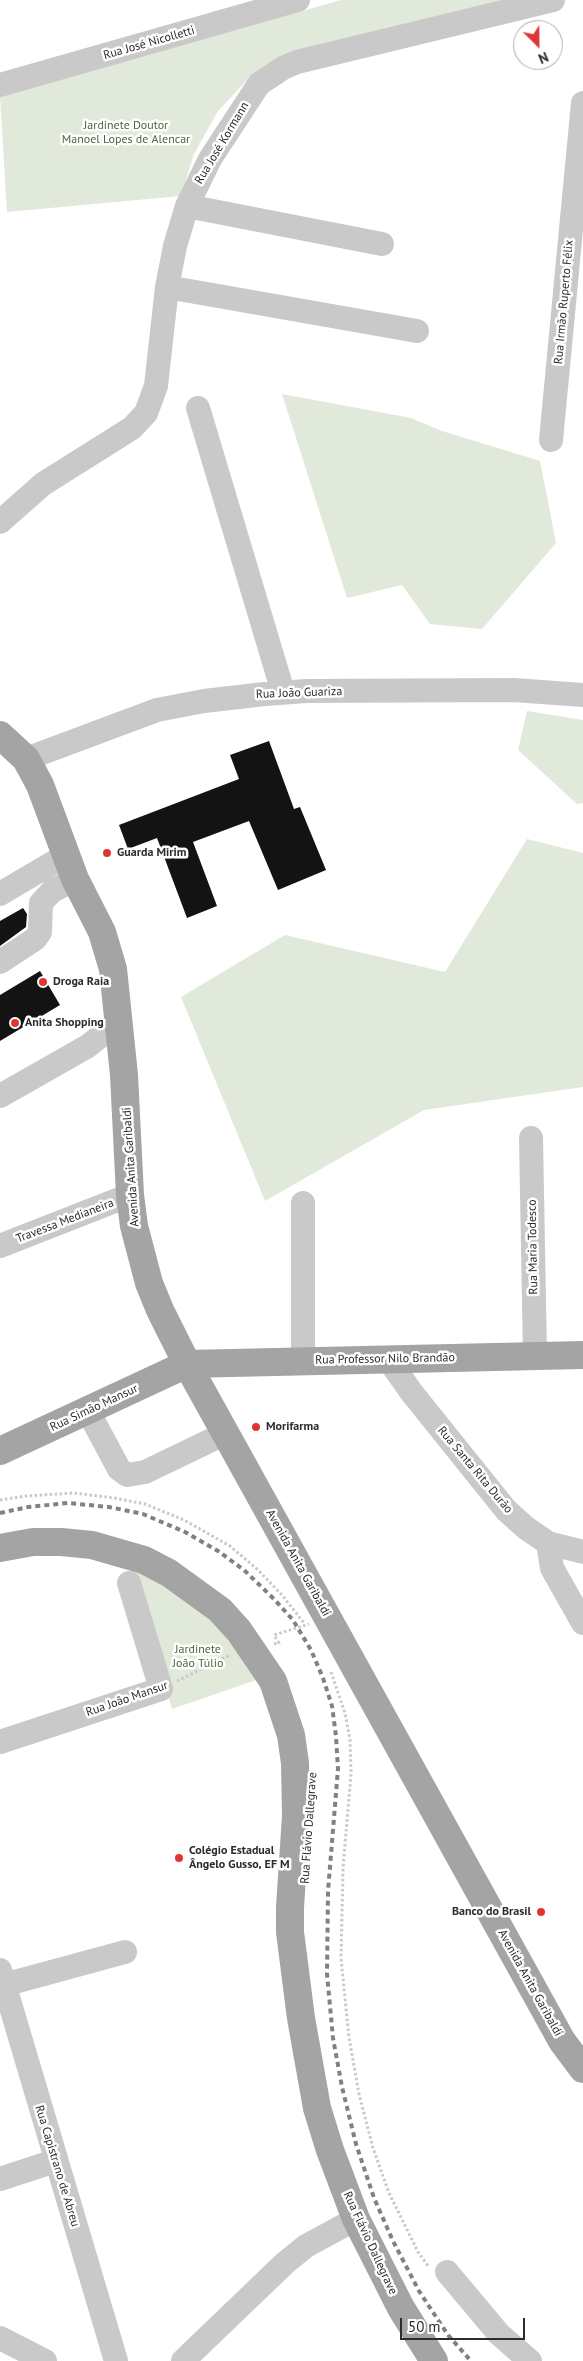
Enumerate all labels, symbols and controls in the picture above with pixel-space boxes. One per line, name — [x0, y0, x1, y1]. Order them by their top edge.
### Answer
north arrow — [513, 20, 563, 70]
street label: Rua José Nicolletti — [102, 23, 196, 63]
text: N — [536, 48, 551, 68]
street label: Rua José Kormann — [192, 99, 252, 187]
park label: Jardinete Doutor Manoel Lopes de Alencar — [62, 119, 190, 147]
street label: Rua Irmão Ruperto Félix — [551, 239, 577, 365]
street label: Rua João Guariza — [256, 684, 342, 702]
place label: Guarda Mirim — [117, 846, 186, 860]
marker: Guarda Mirim — [101, 847, 113, 859]
place label: Droga Raia — [53, 975, 109, 989]
marker: Droga Raia — [37, 976, 49, 988]
place label: Anita Shopping — [25, 1016, 104, 1030]
marker: Anita Shopping — [9, 1017, 21, 1029]
street label: Avenida Anita Garibaldi — [120, 1107, 142, 1227]
street label: Travessa Medianeira — [14, 1196, 116, 1246]
street label: Rua Maria Todesco — [525, 1199, 541, 1295]
street label: Rua Professor Nilo Brandão — [315, 1351, 455, 1367]
street label: Rua Simão Mansur — [48, 1381, 140, 1435]
place label: Morifarma — [266, 1420, 319, 1434]
marker: Morifarma — [250, 1421, 262, 1433]
street label: Rua Santa Rita Durão — [434, 1424, 516, 1516]
street label: Avenida Anita Garibaldi — [263, 1507, 333, 1619]
park label: Jardinete João Túlio — [173, 1643, 223, 1671]
street label: Rua João Mansur — [84, 1678, 170, 1720]
street label: Rua Flávio Dallegrave — [298, 1772, 320, 1884]
place label: Colégio Estadual Ângelo Gusso, EF M — [189, 1844, 290, 1872]
marker: Colégio Estadual Ângelo Gusso, EF M — [173, 1852, 185, 1864]
place label: Banco do Brasil — [452, 1905, 531, 1919]
marker: Banco do Brasil — [535, 1906, 547, 1918]
street label: Avenida Anita Garibaldi — [495, 1927, 565, 2039]
street label: Rua Capistrano de Abreu — [32, 2104, 82, 2228]
street label: Rua Flávio Dallegrave — [340, 2189, 400, 2297]
scale bar — [403, 2308, 528, 2340]
text: 50 m — [408, 2317, 441, 2336]

